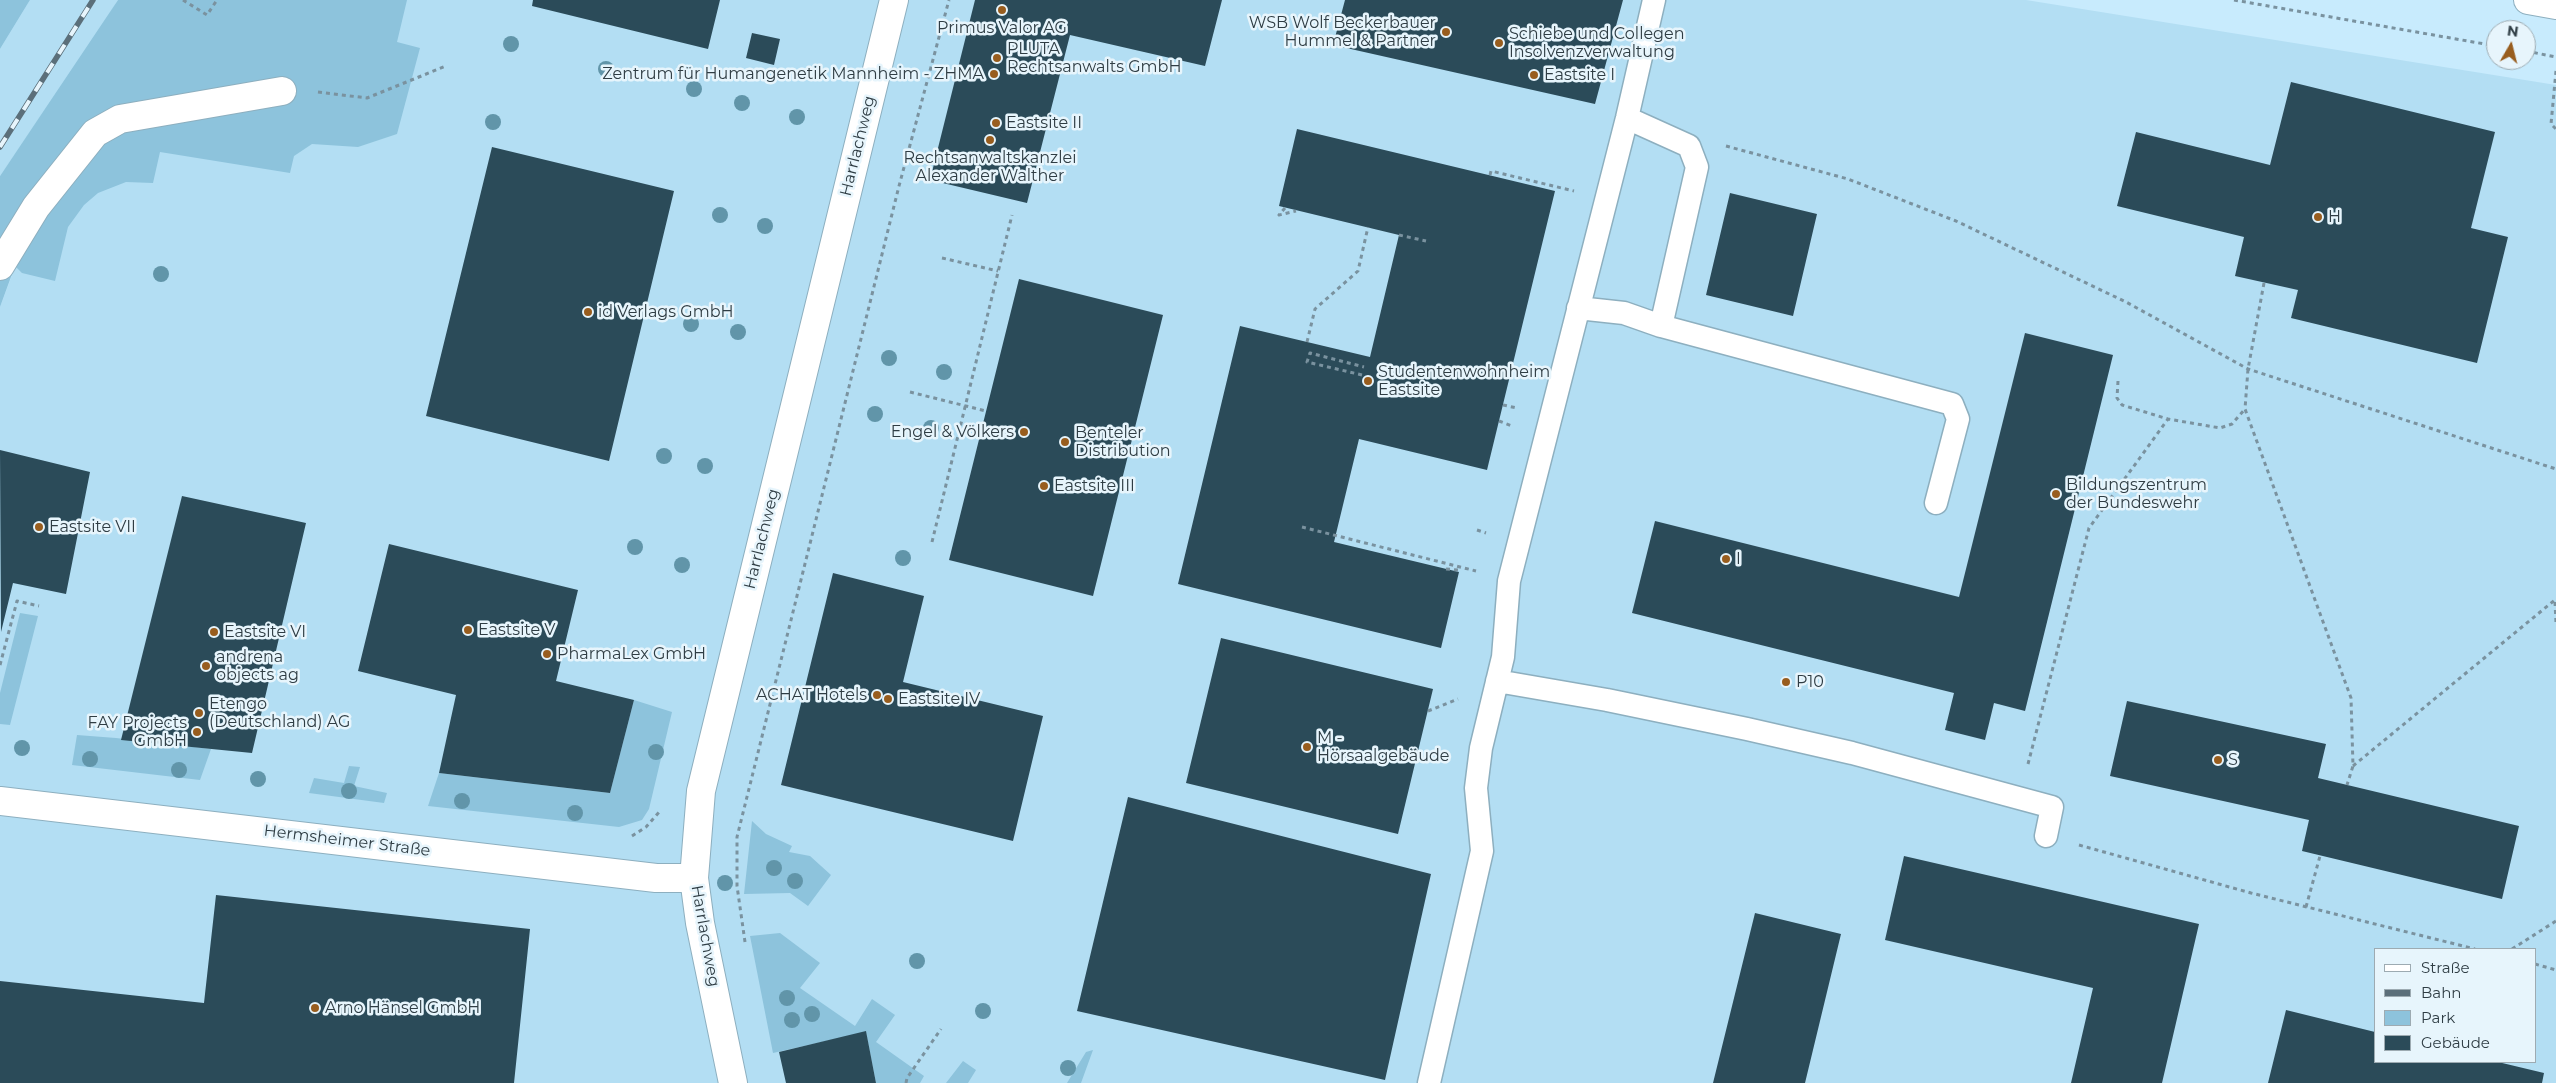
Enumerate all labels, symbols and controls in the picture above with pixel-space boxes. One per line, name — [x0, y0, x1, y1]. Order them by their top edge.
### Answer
marker: Primus Valor AG — [996, 4, 1008, 16]
place label: WSB Wolf Beckerbauer Hummel & Partner — [1249, 13, 1436, 51]
place label: Primus Valor AG — [937, 18, 1067, 38]
north arrow — [2486, 20, 2536, 70]
text: N — [2506, 21, 2520, 41]
place label: Schiebe und Collegen Insolvenzverwaltung — [1509, 24, 1685, 62]
marker: WSB Wolf Beckerbauer Hummel & Partner — [1440, 26, 1452, 38]
marker: Schiebe und Collegen Insolvenzverwaltung — [1493, 37, 1505, 49]
place label: PLUTA Rechtsanwalts GmbH — [1007, 39, 1181, 77]
marker: PLUTA Rechtsanwalts GmbH — [991, 52, 1003, 64]
place label: Zentrum für Humangenetik Mannheim - ZHMA — [602, 64, 984, 84]
place label: Eastsite I — [1544, 65, 1615, 85]
marker: Zentrum für Humangenetik Mannheim - ZHMA — [988, 68, 1000, 80]
marker: Eastsite I — [1528, 69, 1540, 81]
street label: Harrlachweg — [836, 94, 880, 198]
place label: Eastsite II — [1006, 113, 1082, 133]
marker: Eastsite II — [990, 117, 1002, 129]
marker: Rechtsanwaltskanzlei Alexander Walther — [984, 134, 996, 146]
place label: Rechtsanwaltskanzlei Alexander Walther — [903, 148, 1077, 186]
place label: H — [2328, 207, 2341, 227]
marker: H — [2312, 211, 2324, 223]
place label: id Verlags GmbH — [598, 302, 733, 322]
marker: id Verlags GmbH — [582, 306, 594, 318]
place label: Studentenwohnheim Eastsite — [1378, 362, 1550, 400]
marker: Studentenwohnheim Eastsite — [1362, 375, 1374, 387]
place label: Engel & Völkers — [891, 422, 1014, 442]
place label: Benteler Distribution — [1075, 423, 1171, 461]
marker: Engel & Völkers — [1018, 426, 1030, 438]
marker: Benteler Distribution — [1059, 436, 1071, 448]
place label: Bildungszentrum der Bundeswehr — [2066, 475, 2207, 513]
place label: Eastsite III — [1054, 476, 1135, 496]
marker: Eastsite III — [1038, 480, 1050, 492]
street label: Harrlachweg — [740, 487, 784, 591]
marker: Bildungszentrum der Bundeswehr — [2050, 488, 2062, 500]
place label: Eastsite VII — [49, 517, 136, 537]
marker: Eastsite VII — [33, 521, 45, 533]
place label: I — [1736, 549, 1741, 569]
marker: I — [1720, 553, 1732, 565]
place label: Eastsite V — [478, 620, 556, 640]
place label: Eastsite VI — [224, 622, 306, 642]
marker: Eastsite V — [462, 624, 474, 636]
marker: Eastsite VI — [208, 626, 220, 638]
place label: PharmaLex GmbH — [557, 644, 706, 664]
place label: andrena objects ag — [216, 647, 299, 685]
marker: PharmaLex GmbH — [541, 648, 553, 660]
marker: andrena objects ag — [200, 660, 212, 672]
place label: P10 — [1796, 672, 1824, 692]
marker: P10 — [1780, 676, 1792, 688]
place label: ACHAT Hotels — [756, 685, 867, 705]
marker: ACHAT Hotels — [871, 689, 883, 701]
place label: Eastsite IV — [898, 689, 980, 709]
marker: Eastsite IV — [882, 693, 894, 705]
place label: Etengo (Deutschland) AG — [209, 694, 350, 732]
marker: Etengo (Deutschland) AG — [193, 707, 205, 719]
place label: FAY Projects GmbH — [88, 713, 187, 751]
marker: FAY Projects GmbH — [191, 726, 203, 738]
place label: M - Hörsaalgebäude — [1317, 728, 1450, 766]
marker: M - Hörsaalgebäude — [1301, 741, 1313, 753]
place label: S — [2228, 750, 2238, 770]
marker: S — [2212, 754, 2224, 766]
street label: Hermsheimer Straße — [263, 821, 431, 861]
street label: Harrlachweg — [687, 884, 723, 988]
legend — [2374, 948, 2536, 1063]
text: Straße — [2421, 958, 2470, 977]
text: Bahn — [2421, 983, 2461, 1002]
place label: Arno Hänsel GmbH — [325, 998, 480, 1018]
marker: Arno Hänsel GmbH — [309, 1002, 321, 1014]
text: Park — [2421, 1008, 2455, 1027]
text: Gebäude — [2421, 1033, 2490, 1052]

